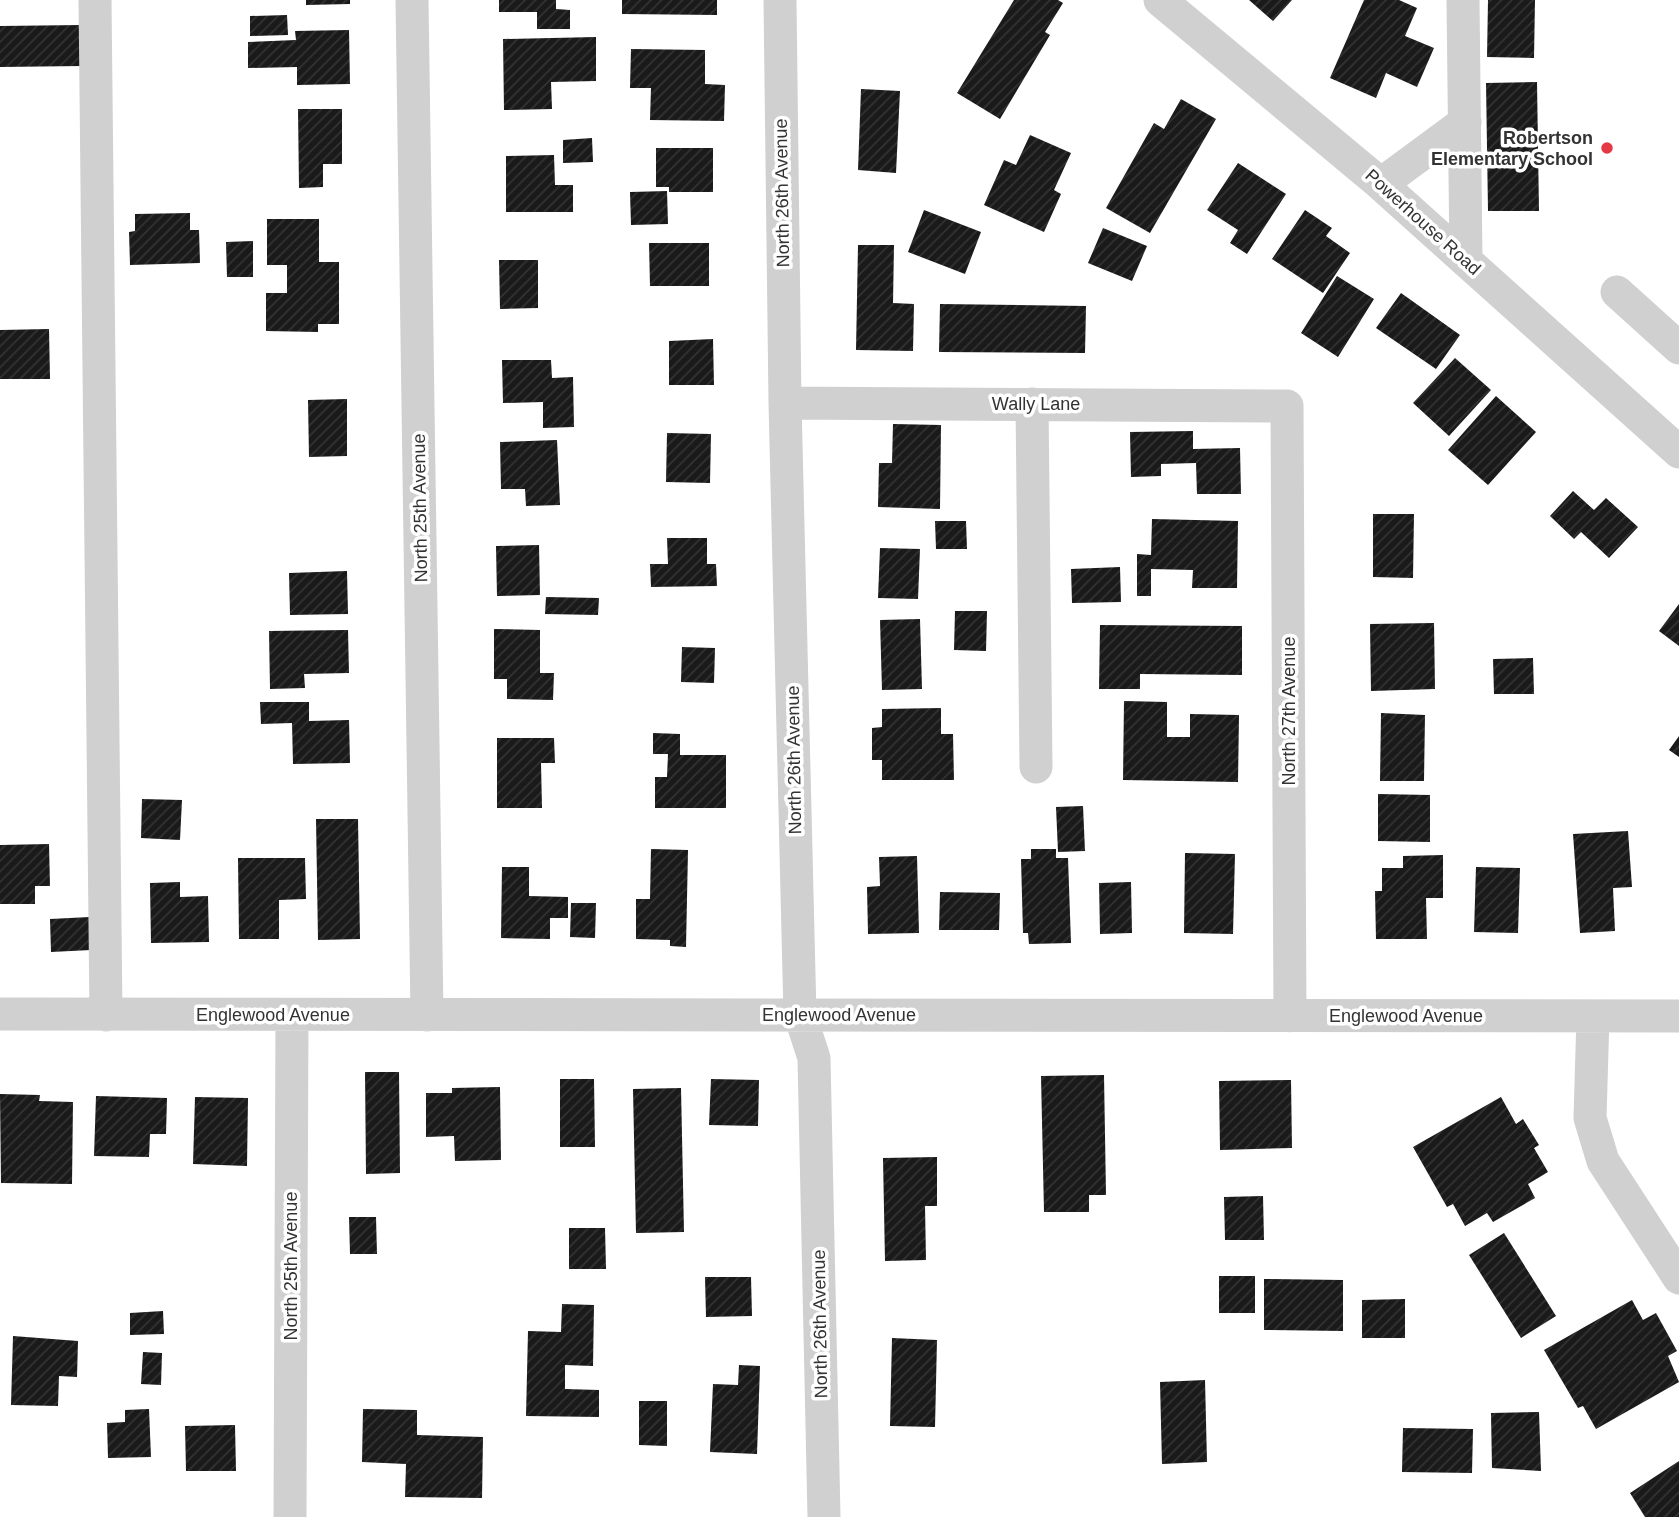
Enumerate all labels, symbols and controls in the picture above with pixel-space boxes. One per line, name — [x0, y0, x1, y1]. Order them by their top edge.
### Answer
street label: North 26th Avenue — [771, 118, 793, 268]
place label: Robertson Elementary School — [1431, 128, 1593, 169]
marker: Robertson Elementary School — [1599, 140, 1615, 156]
street label: Powerhouse Road — [1361, 165, 1485, 279]
street label: Wally Lane — [992, 394, 1080, 414]
street label: North 25th Avenue — [409, 433, 431, 583]
street label: North 27th Avenue — [1279, 637, 1299, 785]
street label: North 26th Avenue — [783, 685, 805, 835]
street label: Englewood Avenue — [196, 1005, 350, 1025]
street label: Englewood Avenue — [762, 1005, 916, 1025]
street label: Englewood Avenue — [1329, 1006, 1483, 1026]
street label: North 25th Avenue — [281, 1192, 301, 1340]
street label: North 26th Avenue — [809, 1249, 831, 1399]

